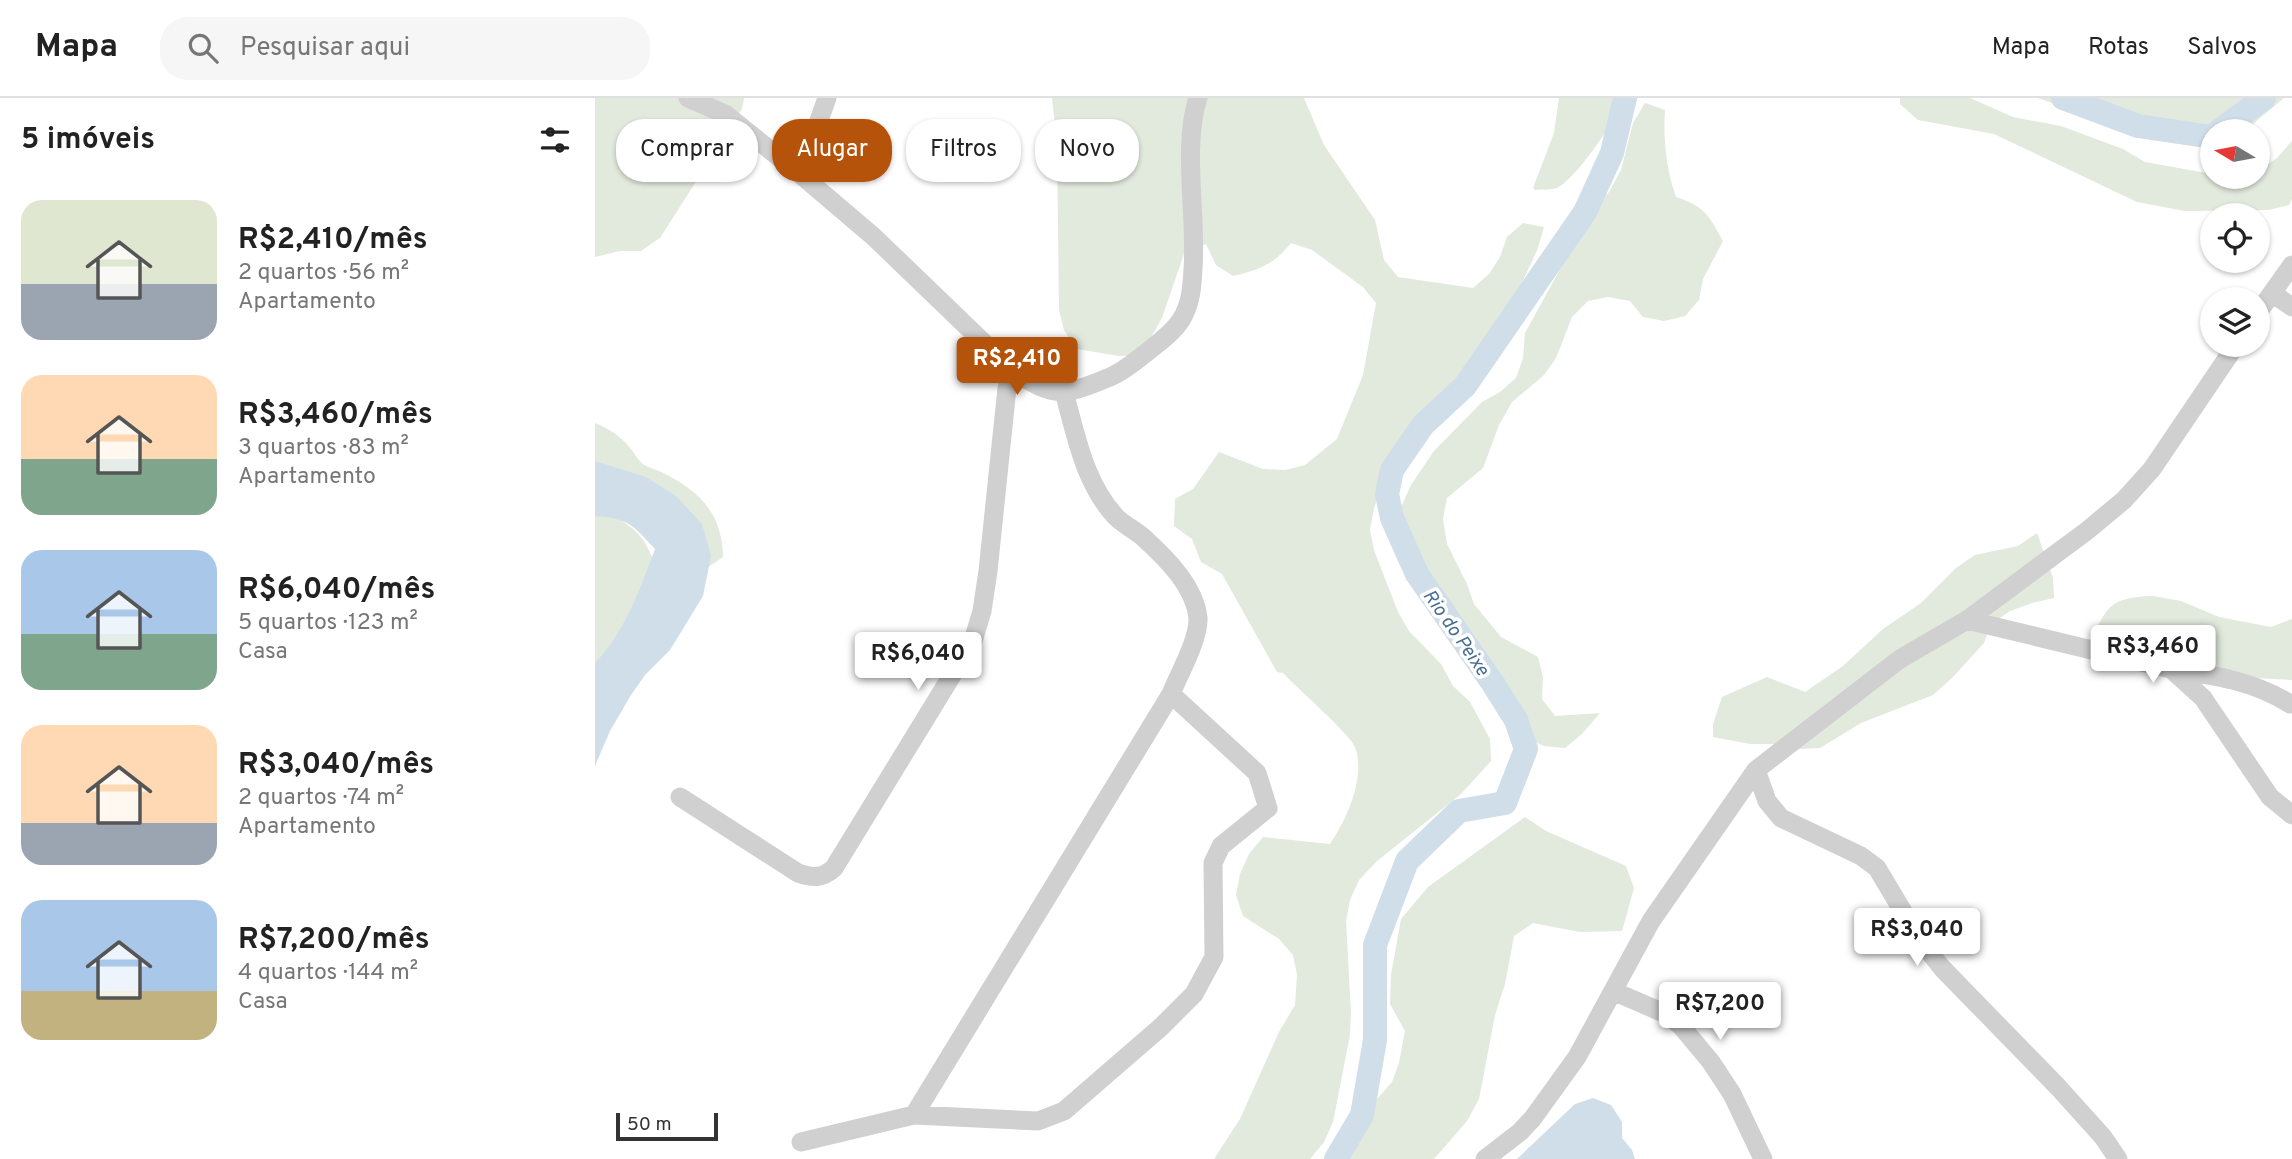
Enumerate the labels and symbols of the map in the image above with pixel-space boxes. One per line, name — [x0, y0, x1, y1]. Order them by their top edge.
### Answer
north arrow — [2200, 119, 2270, 189]
pin: R$2,410 — [952, 338, 1082, 397]
water label: Rio do Peixe — [1417, 585, 1494, 681]
pin: R$3,460 — [2088, 626, 2218, 685]
pin: R$6,040 — [853, 632, 983, 692]
pin: R$3,040 — [1852, 908, 1982, 968]
pin: R$7,200 — [1655, 982, 1785, 1042]
scale bar — [616, 1110, 717, 1142]

